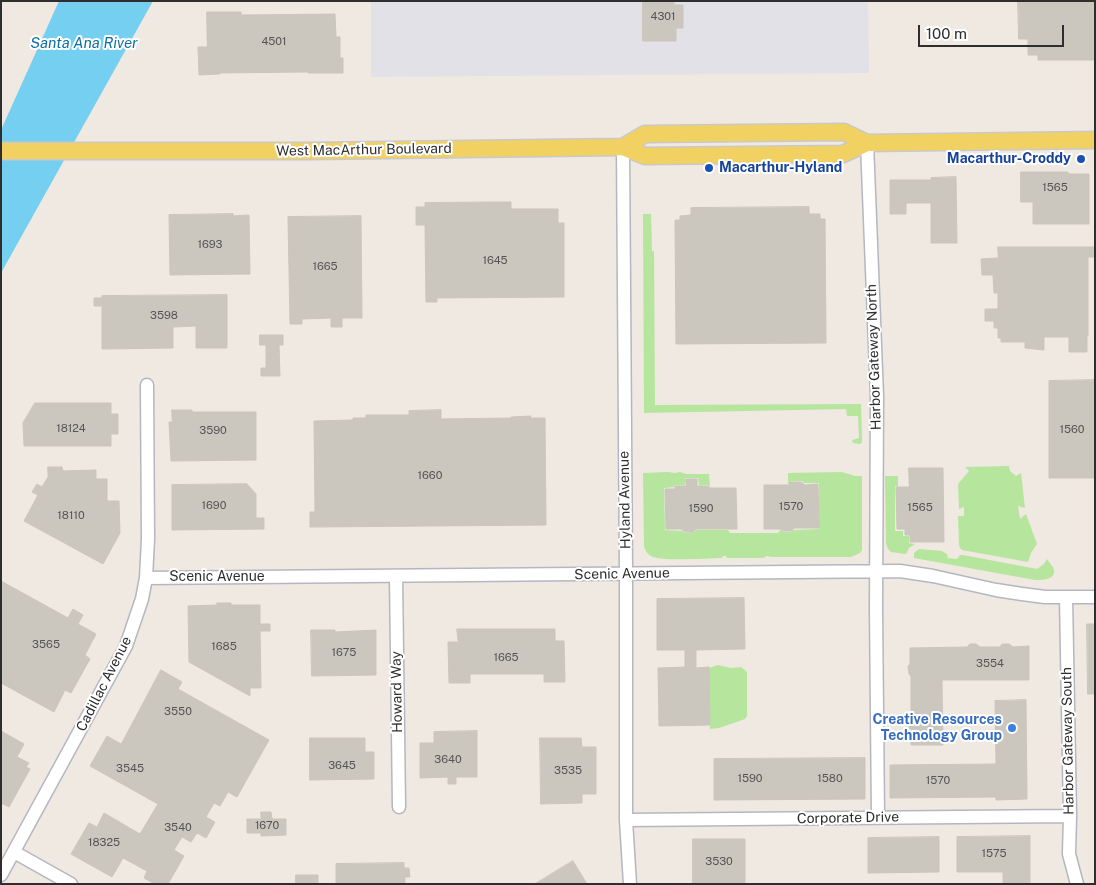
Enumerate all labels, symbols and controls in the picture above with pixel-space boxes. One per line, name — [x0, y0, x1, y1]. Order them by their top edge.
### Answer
house number: 4301 — [651, 10, 675, 24]
scale bar — [921, 15, 1067, 47]
text: 100 m — [926, 25, 967, 42]
water label: Santa Ana River — [30, 34, 138, 52]
house number: 4501 — [261, 35, 287, 49]
street label: West MacArthur Boulevard — [276, 140, 452, 160]
place label: Macarthur-Croddy — [947, 151, 1071, 167]
marker: Macarthur-Croddy — [1075, 153, 1087, 165]
place label: Macarthur-Hyland — [719, 160, 842, 176]
marker: Macarthur-Hyland — [703, 162, 715, 174]
house number: 1565 — [1042, 181, 1068, 195]
house number: 1693 — [198, 238, 222, 252]
house number: 1645 — [482, 254, 508, 268]
house number: 1665 — [312, 260, 338, 274]
street label: Harbor Gateway North — [863, 284, 885, 430]
house number: 3598 — [150, 309, 178, 323]
house number: 18124 — [56, 422, 86, 436]
house number: 1560 — [1059, 423, 1085, 437]
house number: 3590 — [199, 424, 227, 438]
street label: Hyland Avenue — [616, 451, 634, 549]
house number: 1660 — [418, 469, 442, 483]
house number: 1690 — [202, 499, 226, 513]
house number: 1570 — [779, 500, 803, 514]
house number: 1565 — [907, 501, 933, 515]
house number: 1590 — [688, 502, 714, 516]
house number: 18110 — [57, 509, 85, 523]
street label: Scenic Avenue — [574, 565, 670, 583]
street label: Scenic Avenue — [169, 569, 265, 585]
street label: Cadillac Avenue — [73, 634, 135, 734]
house number: 3565 — [32, 638, 60, 652]
house number: 1685 — [211, 640, 237, 654]
house number: 1675 — [332, 646, 356, 660]
street label: Howard Way — [388, 651, 406, 733]
house number: 1665 — [493, 651, 519, 665]
house number: 3554 — [976, 657, 1004, 671]
street label: Harbor Gateway South — [1058, 667, 1078, 815]
house number: 3550 — [164, 705, 192, 719]
place label: Creative Resources Technology Group — [873, 712, 1002, 744]
marker: Creative Resources Technology Group — [1006, 722, 1018, 734]
house number: 3640 — [434, 753, 462, 767]
house number: 3645 — [328, 759, 356, 773]
house number: 3545 — [116, 762, 144, 776]
house number: 3535 — [554, 764, 582, 778]
house number: 1590 — [737, 772, 763, 786]
house number: 1580 — [817, 772, 843, 786]
house number: 1570 — [926, 774, 950, 788]
street label: Corporate Drive — [797, 809, 899, 827]
house number: 1670 — [255, 819, 279, 833]
house number: 3540 — [164, 821, 192, 835]
house number: 18325 — [88, 836, 120, 850]
house number: 1575 — [981, 847, 1007, 861]
house number: 3530 — [705, 855, 733, 869]

